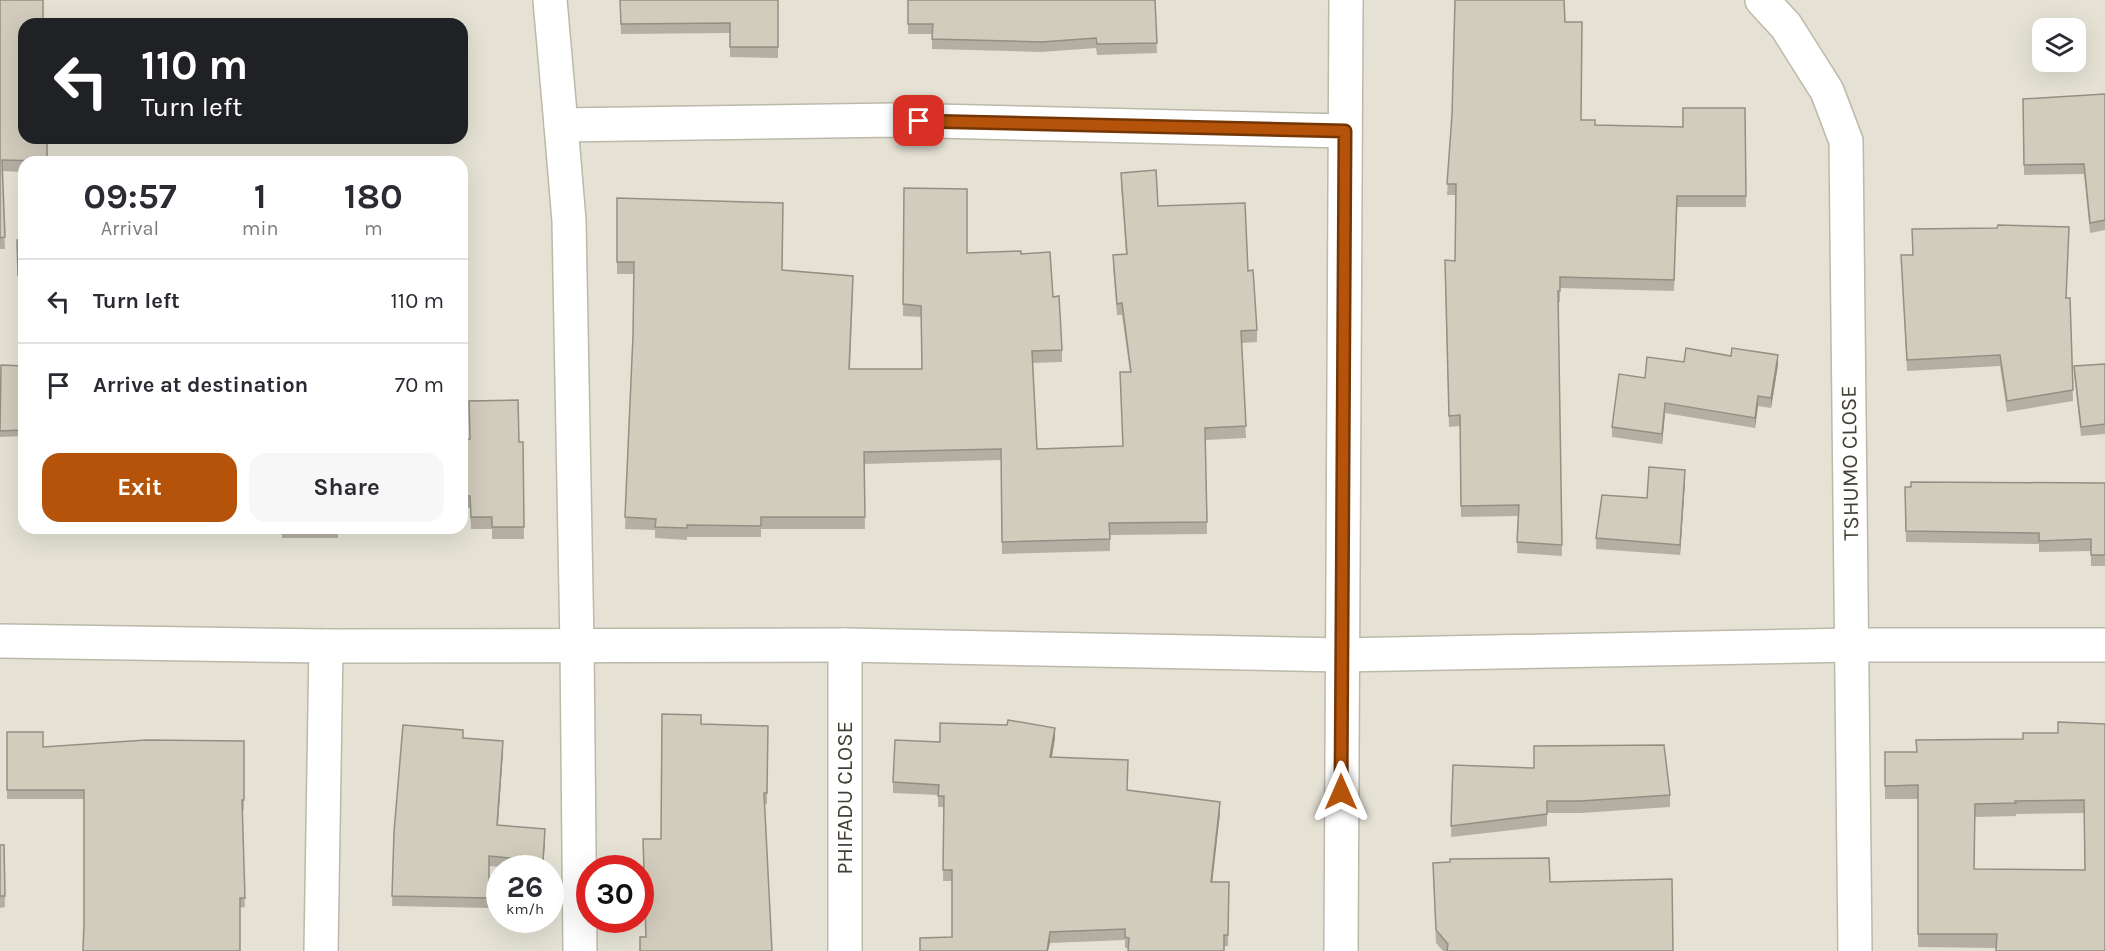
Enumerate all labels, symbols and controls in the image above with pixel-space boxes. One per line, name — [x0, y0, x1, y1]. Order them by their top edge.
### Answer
map controls — [2032, 18, 2086, 72]
button: layers — [2032, 18, 2086, 72]
text: 110 m — [141, 40, 248, 90]
icon: left — [42, 42, 120, 120]
text: Turn left — [141, 91, 242, 123]
pin — [893, 95, 944, 146]
icon: arrive — [902, 104, 935, 137]
text: 09:57 — [83, 175, 177, 217]
text: 1 — [254, 175, 267, 217]
text: 180 — [344, 175, 403, 217]
text: Arrival — [101, 217, 159, 240]
text: min — [242, 217, 279, 240]
text: m — [364, 217, 383, 240]
icon: left — [42, 285, 75, 318]
text: Turn left — [93, 288, 180, 314]
text: 110 m — [391, 288, 444, 314]
icon: arrive — [42, 369, 75, 402]
text: Arrive at destination — [93, 372, 308, 398]
text: 70 m — [395, 372, 444, 398]
street label: TSHUMO CLOSE — [1836, 385, 1864, 541]
button: Exit — [42, 453, 237, 522]
button: Share — [249, 453, 444, 522]
street label: PHIFADU CLOSE — [832, 721, 858, 875]
position arrow — [1309, 760, 1373, 824]
speed limit sign: 30 — [576, 855, 654, 933]
text: 26 — [507, 869, 543, 905]
text: km/h — [506, 900, 544, 918]

